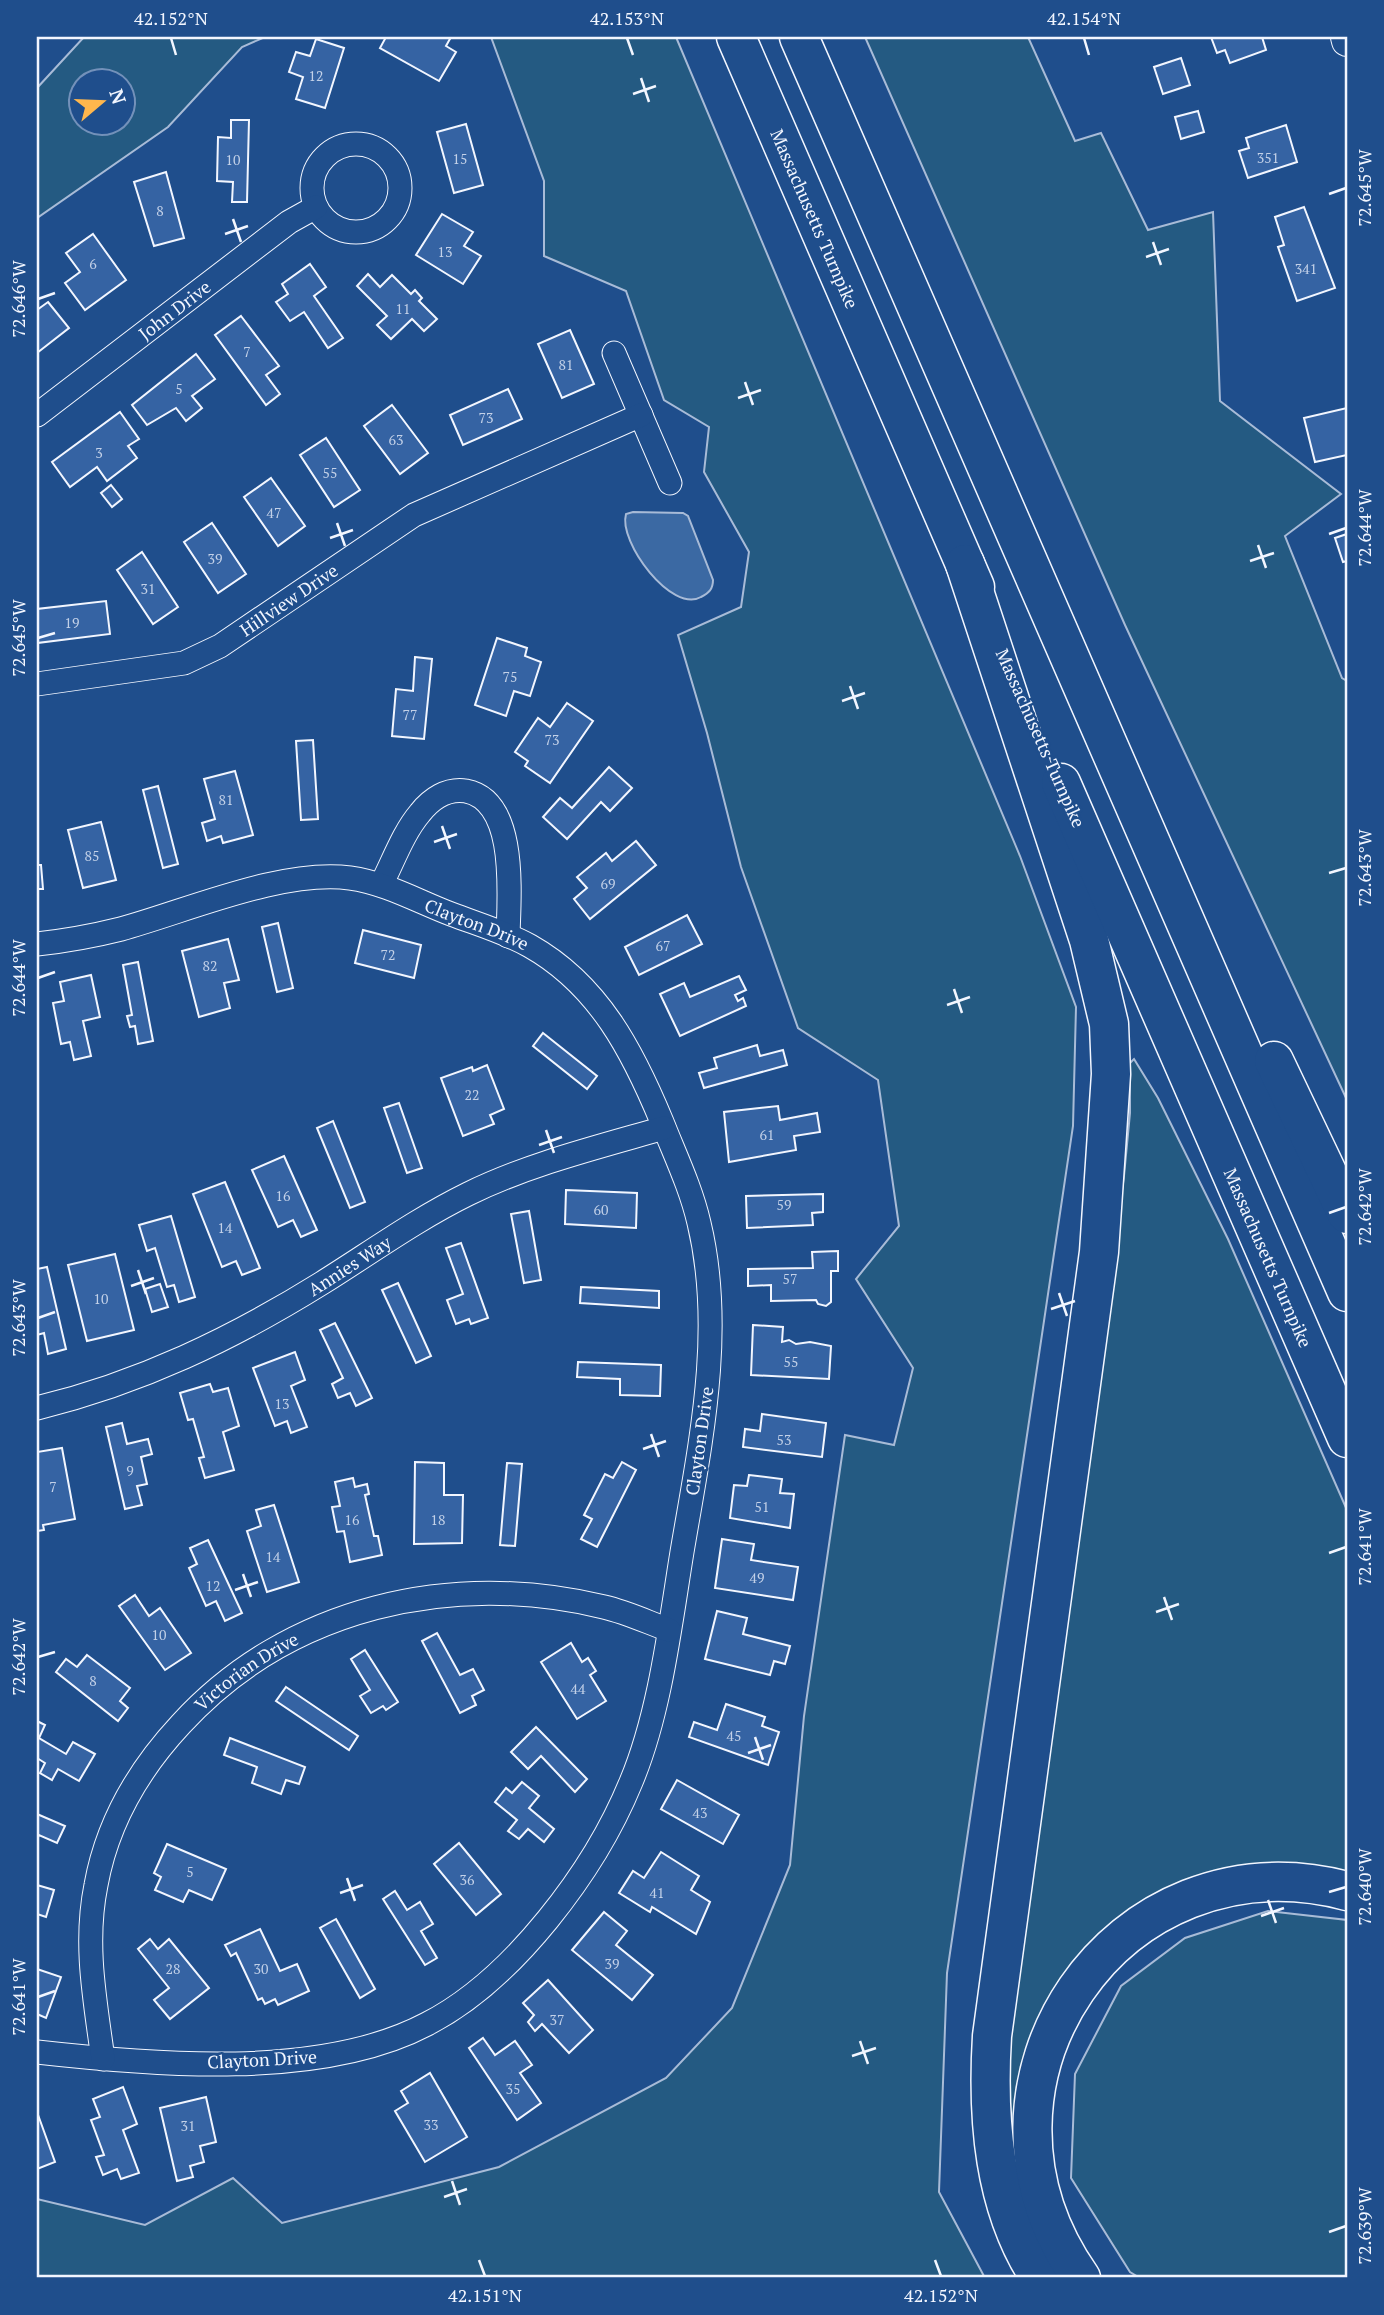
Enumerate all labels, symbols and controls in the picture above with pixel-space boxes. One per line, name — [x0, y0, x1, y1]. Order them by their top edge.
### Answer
text: 42.152°N — [134, 6, 208, 30]
text: 42.153°N — [590, 6, 664, 30]
text: 42.154°N — [1047, 6, 1121, 30]
north arrow — [66, 66, 136, 136]
house number: 12 — [309, 66, 323, 85]
text: N — [104, 85, 133, 108]
street label: Massachusetts Turnpike — [765, 125, 864, 312]
house number: 351 — [1257, 148, 1279, 167]
house number: 15 — [453, 149, 467, 168]
text: 72.645°W — [1352, 149, 1376, 227]
house number: 10 — [226, 150, 240, 169]
house number: 8 — [156, 201, 164, 220]
house number: 13 — [438, 242, 452, 261]
house number: 6 — [89, 254, 97, 273]
house number: 341 — [1295, 259, 1317, 278]
text: 72.646°W — [6, 260, 30, 338]
street label: John Drive — [133, 275, 215, 345]
house number: 11 — [396, 299, 410, 318]
house number: 7 — [243, 342, 251, 361]
house number: 81 — [559, 355, 573, 374]
house number: 5 — [175, 379, 183, 398]
house number: 73 — [479, 408, 493, 427]
house number: 63 — [389, 430, 403, 449]
house number: 3 — [95, 443, 103, 462]
house number: 55 — [323, 463, 337, 482]
text: 72.644°W — [1352, 489, 1376, 567]
house number: 47 — [267, 503, 281, 522]
house number: 39 — [208, 549, 222, 568]
street label: Hillview Drive — [235, 558, 342, 641]
house number: 31 — [141, 579, 155, 598]
text: 72.645°W — [6, 599, 30, 677]
house number: 19 — [65, 613, 79, 632]
street label: Massachusetts Turnpike — [991, 645, 1091, 831]
house number: 75 — [503, 667, 517, 686]
house number: 77 — [403, 705, 417, 724]
house number: 73 — [545, 730, 559, 749]
house number: 81 — [219, 790, 233, 809]
text: 72.643°W — [1352, 829, 1376, 907]
house number: 85 — [85, 846, 99, 865]
house number: 69 — [601, 874, 615, 893]
street label: Clayton Drive — [421, 893, 533, 955]
house number: 67 — [656, 936, 670, 955]
text: 72.644°W — [6, 939, 30, 1017]
house number: 72 — [381, 945, 395, 964]
house number: 82 — [203, 956, 217, 975]
house number: 22 — [465, 1085, 479, 1104]
house number: 61 — [760, 1125, 774, 1144]
street label: Massachusetts Turnpike — [1219, 1164, 1318, 1351]
text: 72.642°W — [1352, 1168, 1376, 1246]
house number: 16 — [276, 1186, 291, 1205]
house number: 59 — [777, 1195, 791, 1214]
house number: 60 — [594, 1200, 608, 1219]
house number: 14 — [218, 1218, 233, 1237]
street label: Annies Way — [303, 1229, 396, 1301]
house number: 57 — [783, 1269, 797, 1288]
text: 72.643°W — [6, 1279, 30, 1357]
house number: 10 — [94, 1289, 108, 1308]
house number: 55 — [784, 1352, 798, 1371]
street label: Clayton Drive — [679, 1385, 719, 1497]
house number: 13 — [275, 1394, 289, 1413]
house number: 53 — [777, 1430, 791, 1449]
house number: 9 — [126, 1461, 134, 1480]
house number: 7 — [49, 1477, 57, 1496]
house number: 51 — [755, 1497, 769, 1516]
text: 72.641°W — [1352, 1508, 1376, 1586]
house number: 16 — [345, 1510, 360, 1529]
house number: 18 — [431, 1510, 445, 1529]
house number: 14 — [266, 1547, 281, 1566]
house number: 49 — [750, 1568, 764, 1587]
house number: 12 — [206, 1576, 220, 1595]
text: 72.642°W — [6, 1618, 30, 1696]
house number: 10 — [152, 1625, 166, 1644]
street label: Victorian Drive — [189, 1626, 302, 1716]
house number: 8 — [89, 1671, 97, 1690]
house number: 44 — [571, 1679, 586, 1698]
house number: 45 — [727, 1726, 741, 1745]
house number: 43 — [693, 1803, 707, 1822]
text: 72.640°W — [1352, 1848, 1376, 1926]
house number: 5 — [186, 1862, 194, 1881]
house number: 36 — [460, 1870, 475, 1889]
house number: 41 — [650, 1883, 664, 1902]
house number: 39 — [605, 1954, 619, 1973]
text: 72.641°W — [6, 1958, 30, 2036]
house number: 28 — [166, 1959, 180, 1978]
house number: 30 — [254, 1959, 268, 1978]
house number: 37 — [550, 2010, 564, 2029]
street label: Clayton Drive — [207, 2044, 317, 2074]
house number: 35 — [506, 2079, 520, 2098]
house number: 33 — [424, 2115, 438, 2134]
house number: 31 — [181, 2116, 195, 2135]
text: 72.639°W — [1352, 2187, 1376, 2265]
text: 42.151°N — [448, 2283, 522, 2307]
text: 42.152°N — [904, 2283, 978, 2307]

